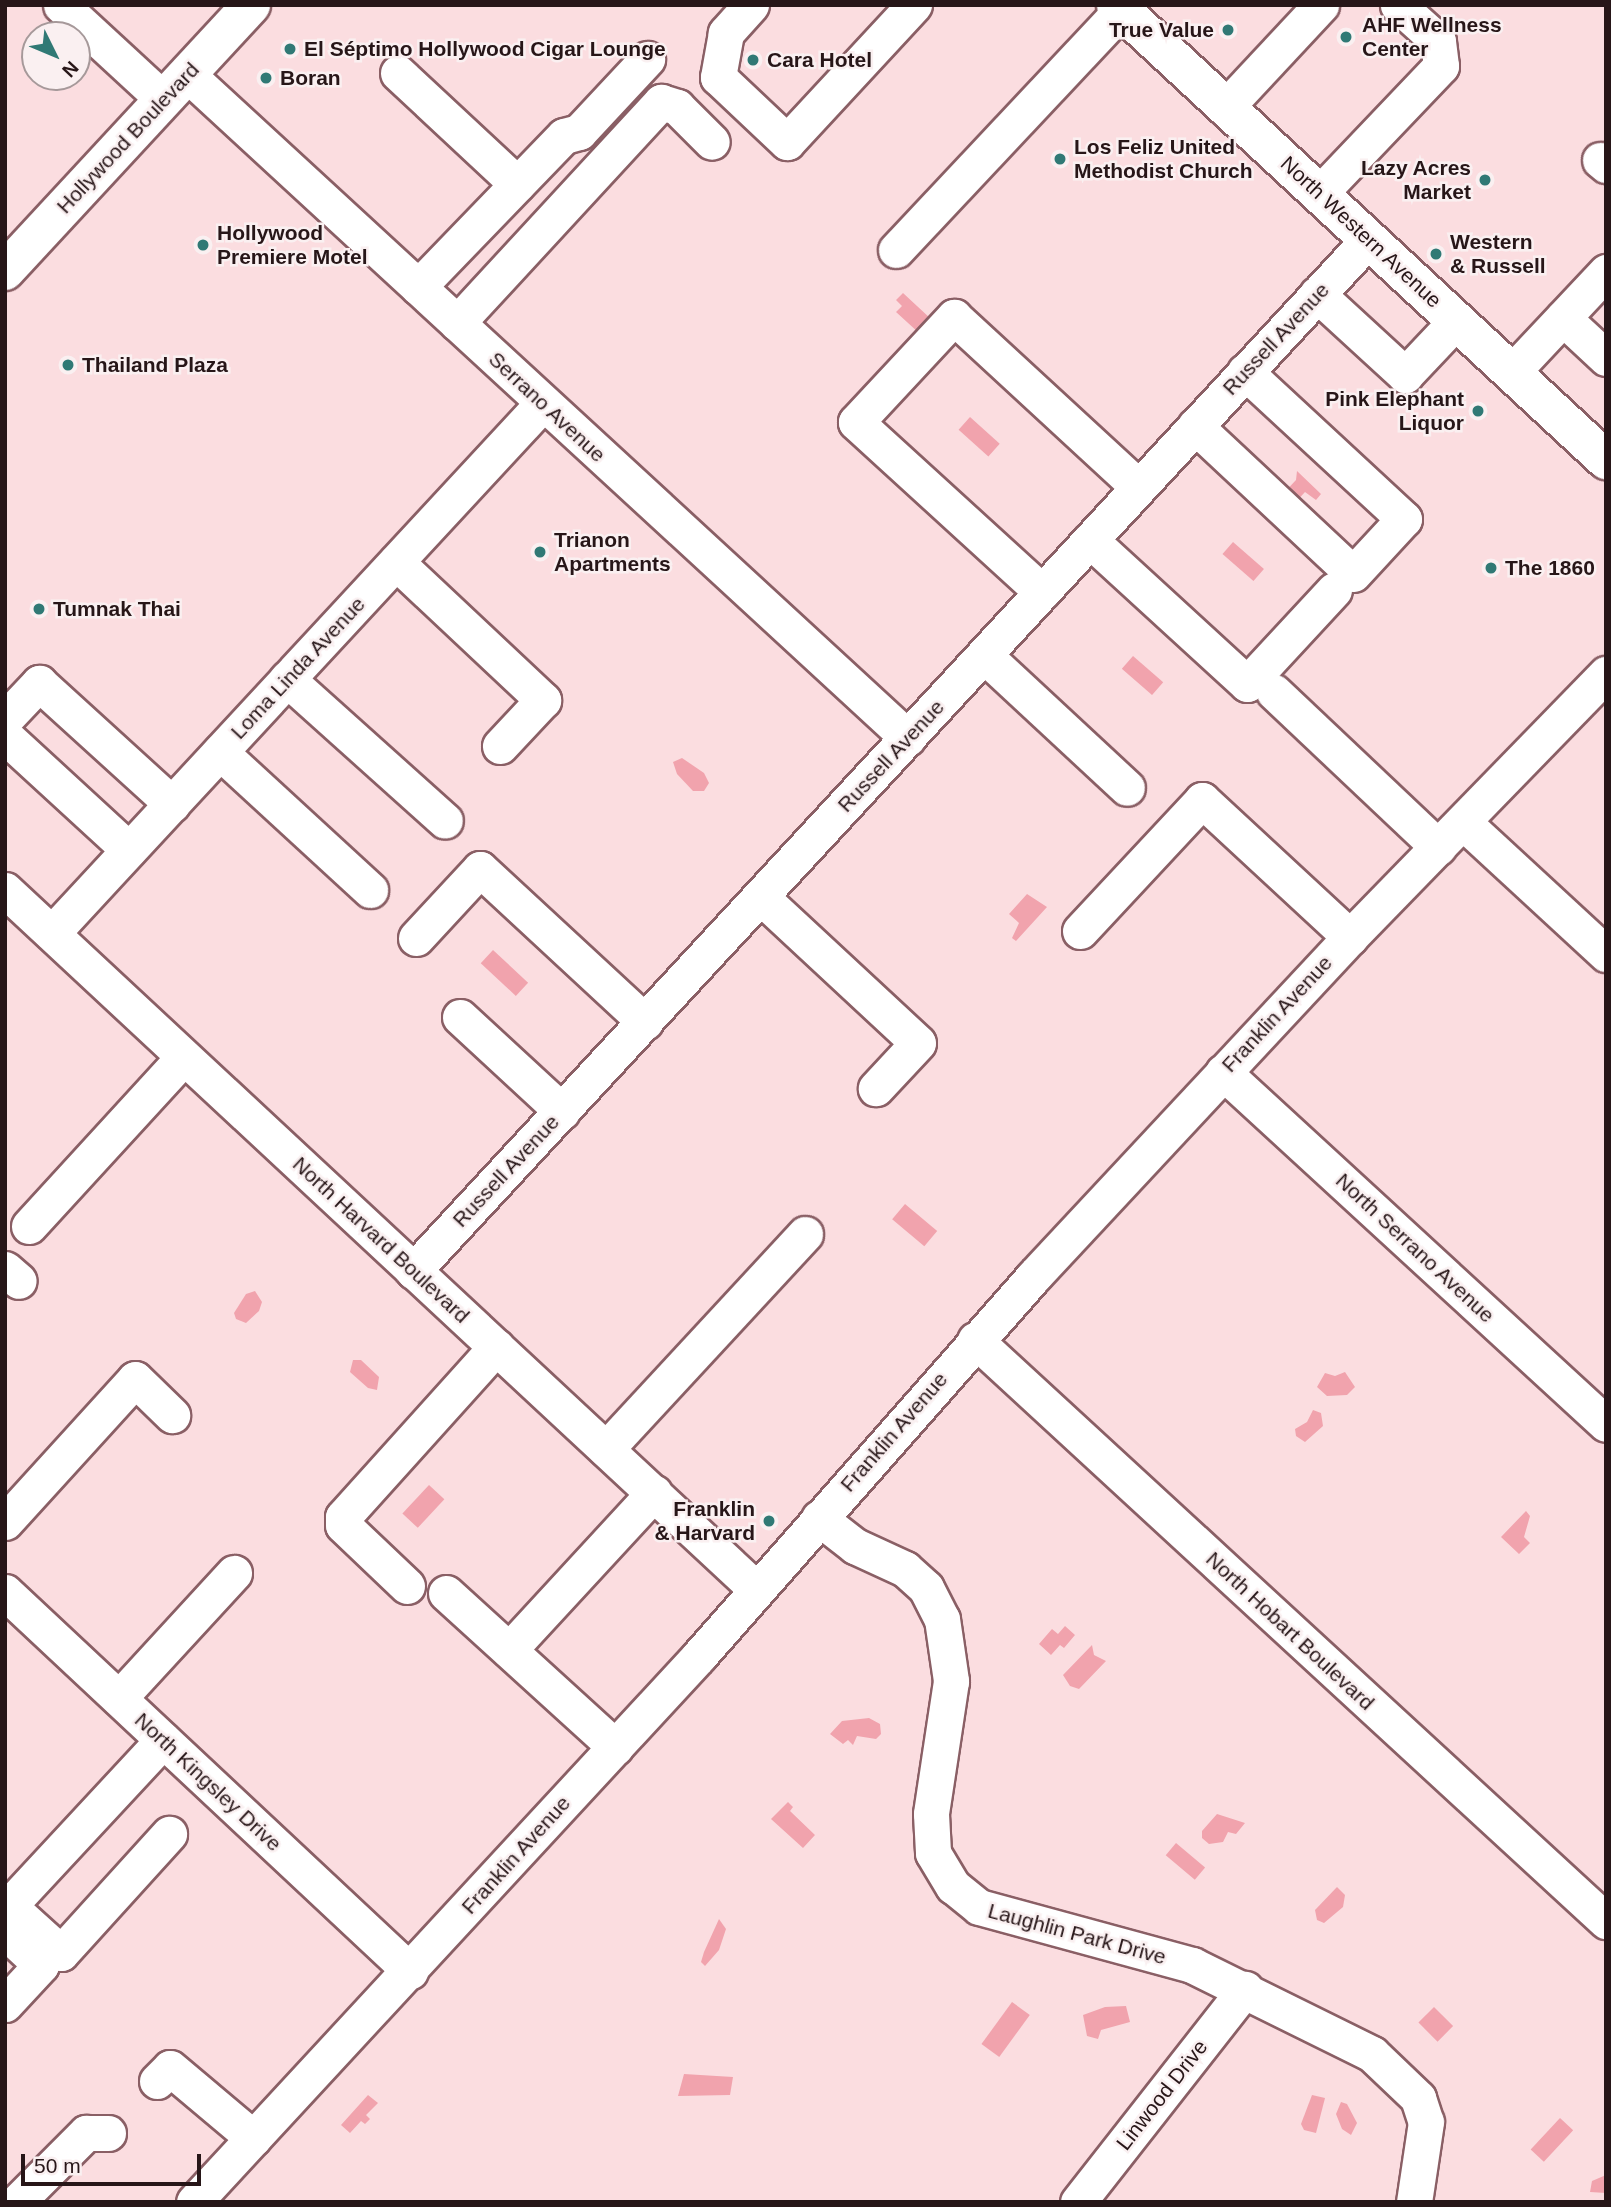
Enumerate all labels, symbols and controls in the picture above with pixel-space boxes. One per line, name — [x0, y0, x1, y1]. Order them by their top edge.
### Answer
place label: AHF Wellness Center — [1362, 12, 1502, 62]
place label: True Value — [1109, 17, 1214, 43]
north arrow — [21, 21, 91, 91]
marker: True Value — [1220, 22, 1236, 38]
marker: AHF Wellness Center — [1336, 27, 1356, 47]
place label: El Séptimo Hollywood Cigar Lounge — [304, 36, 666, 62]
marker: El Séptimo Hollywood Cigar Lounge — [282, 41, 298, 57]
place label: Cara Hotel — [767, 47, 872, 73]
marker: Cara Hotel — [745, 52, 761, 68]
street label: Hollywood Boulevard — [52, 57, 204, 219]
text: N — [58, 57, 83, 81]
place label: Boran — [280, 65, 341, 91]
marker: Boran — [258, 70, 274, 86]
place label: Los Feliz United Methodist Church — [1074, 134, 1252, 184]
marker: Los Feliz United Methodist Church — [1052, 151, 1068, 167]
street label: North Western Avenue — [1275, 151, 1447, 313]
place label: Lazy Acres Market — [1360, 155, 1471, 205]
marker: Lazy Acres Market — [1477, 172, 1493, 188]
place label: Hollywood Premiere Motel — [217, 220, 368, 270]
place label: Western & Russell — [1450, 229, 1546, 279]
marker: Hollywood Premiere Motel — [195, 237, 211, 253]
marker: Western & Russell — [1428, 246, 1444, 262]
street label: Russell Avenue — [1217, 277, 1335, 401]
street label: Serrano Avenue — [483, 346, 611, 468]
place label: Thailand Plaza — [82, 352, 228, 378]
marker: Thailand Plaza — [60, 357, 76, 373]
place label: Pink Elephant Liquor — [1325, 386, 1464, 436]
marker: Pink Elephant Liquor — [1470, 403, 1486, 419]
place label: Trianon Apartments — [554, 527, 671, 577]
marker: Trianon Apartments — [532, 544, 548, 560]
place label: The 1860 — [1505, 555, 1595, 581]
marker: The 1860 — [1483, 560, 1499, 576]
street label: Loma Linda Avenue — [225, 591, 371, 745]
place label: Tumnak Thai — [53, 596, 181, 622]
marker: Tumnak Thai — [31, 601, 47, 617]
street label: Russell Avenue — [832, 694, 950, 818]
street label: Franklin Avenue — [1216, 950, 1338, 1078]
street label: Russell Avenue — [447, 1109, 565, 1233]
street label: North Harvard Boulevard — [287, 1152, 475, 1328]
street label: North Serrano Avenue — [1330, 1168, 1500, 1328]
street label: Franklin Avenue — [835, 1367, 953, 1497]
place label: Franklin & Harvard — [655, 1496, 755, 1546]
marker: Franklin & Harvard — [761, 1513, 777, 1529]
street label: North Hobart Boulevard — [1201, 1547, 1379, 1715]
street label: North Kingsley Drive — [129, 1708, 287, 1856]
street label: Franklin Avenue — [456, 1790, 576, 1920]
street label: Laughlin Park Drive — [985, 1898, 1169, 1970]
street label: Linwood Drive — [1111, 2035, 1213, 2155]
scale bar — [24, 2140, 205, 2184]
text: 50 m — [34, 2154, 81, 2177]

